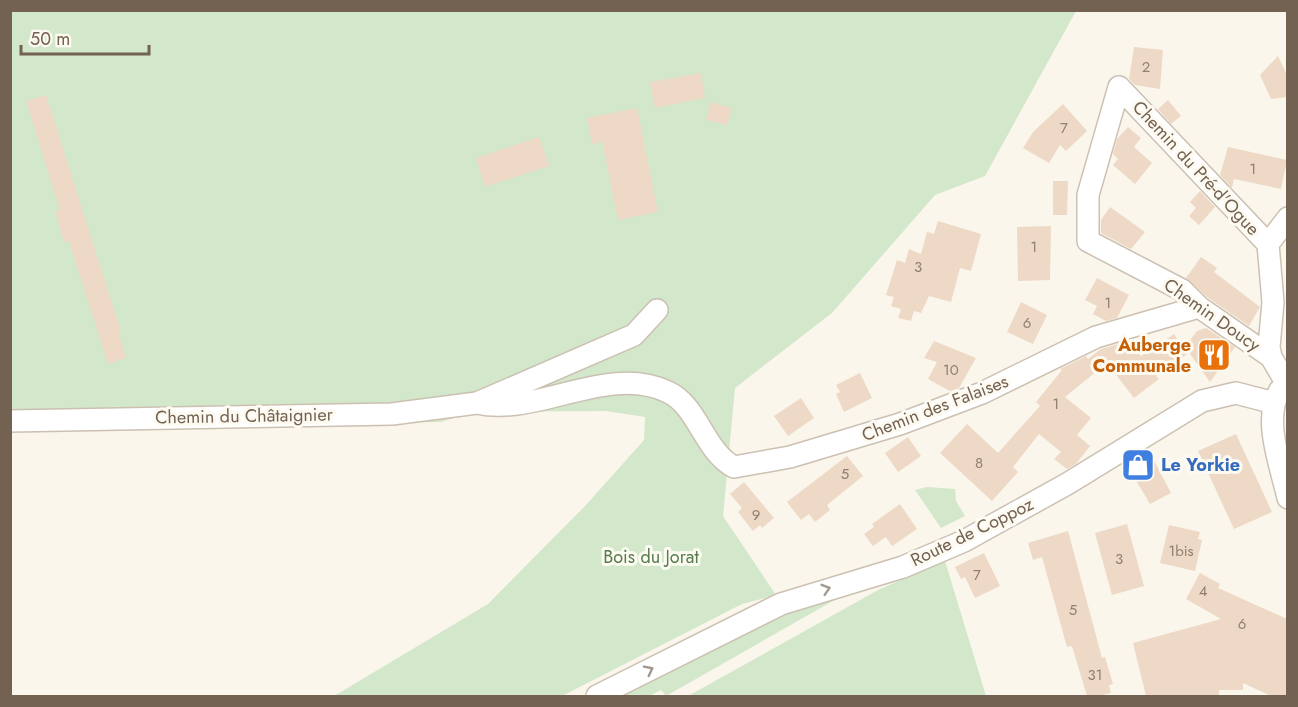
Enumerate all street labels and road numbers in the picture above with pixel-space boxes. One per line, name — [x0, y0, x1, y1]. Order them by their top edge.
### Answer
street label: Chemin du Pré-d'Ogue — [1126, 95, 1266, 241]
street label: Chemin Doucy — [1158, 272, 1266, 358]
street label: Chemin des Falaises — [858, 368, 1012, 448]
street label: Chemin du Châtaignier — [155, 401, 334, 431]
street label: Route de Coppoz — [906, 491, 1038, 573]

